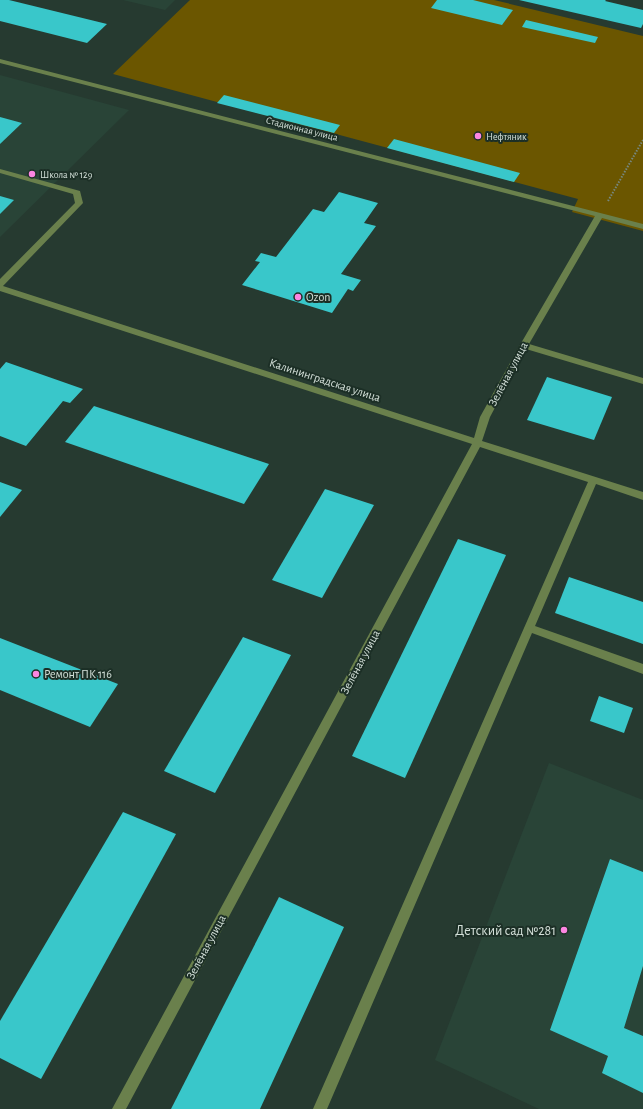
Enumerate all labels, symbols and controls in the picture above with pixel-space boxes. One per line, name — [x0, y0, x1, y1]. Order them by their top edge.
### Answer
street label: Стадионная улица — [265, 115, 339, 143]
marker: Нефтяник — [473, 131, 483, 141]
place label: Нефтяник — [486, 132, 527, 142]
marker: Школа № 129 — [27, 169, 37, 179]
place label: Школа № 129 — [40, 170, 93, 180]
place label: Ozon — [306, 291, 330, 303]
marker: Ozon — [293, 292, 303, 302]
street label: Зелёная улица — [486, 340, 531, 408]
street label: Калининградская улица — [268, 356, 383, 405]
street label: Зелёная улица — [338, 628, 383, 696]
place label: Ремонт ПК 116 — [44, 668, 112, 680]
marker: Ремонт ПК 116 — [31, 669, 41, 679]
street label: Зелёная улица — [184, 913, 229, 981]
place label: Детский сад №281 — [455, 924, 556, 938]
marker: Детский сад №281 — [559, 925, 569, 935]

